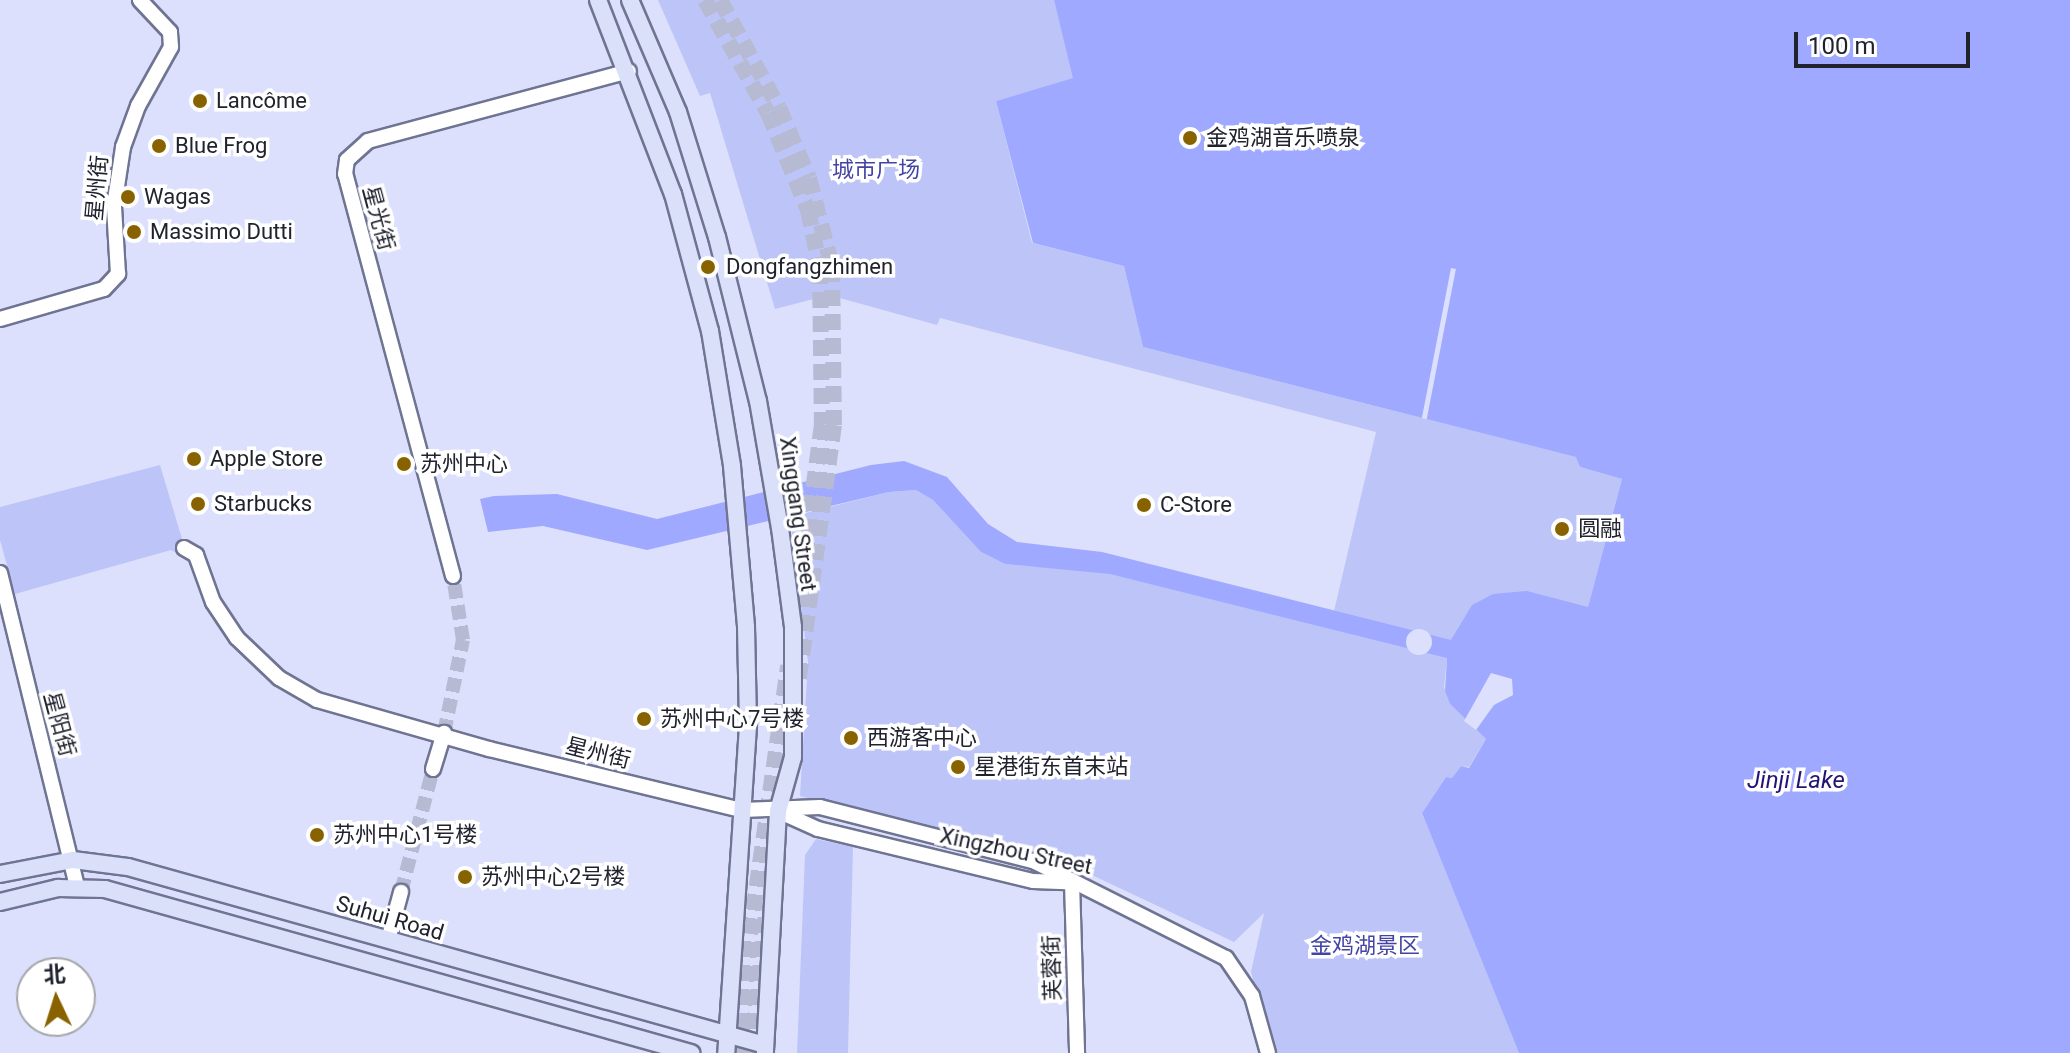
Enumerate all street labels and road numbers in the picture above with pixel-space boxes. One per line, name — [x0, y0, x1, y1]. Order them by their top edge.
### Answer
street label: 星州街 — [81, 154, 113, 222]
street label: 星光街 — [358, 183, 400, 253]
street label: Xinggang Street — [774, 435, 822, 593]
street label: 星阳街 — [39, 689, 81, 759]
street label: 星州街 — [563, 732, 633, 774]
street label: Xingzhou Street — [938, 822, 1094, 880]
street label: Suhui Road — [333, 890, 447, 946]
street label: 芙蓉街 — [1038, 935, 1066, 1001]

